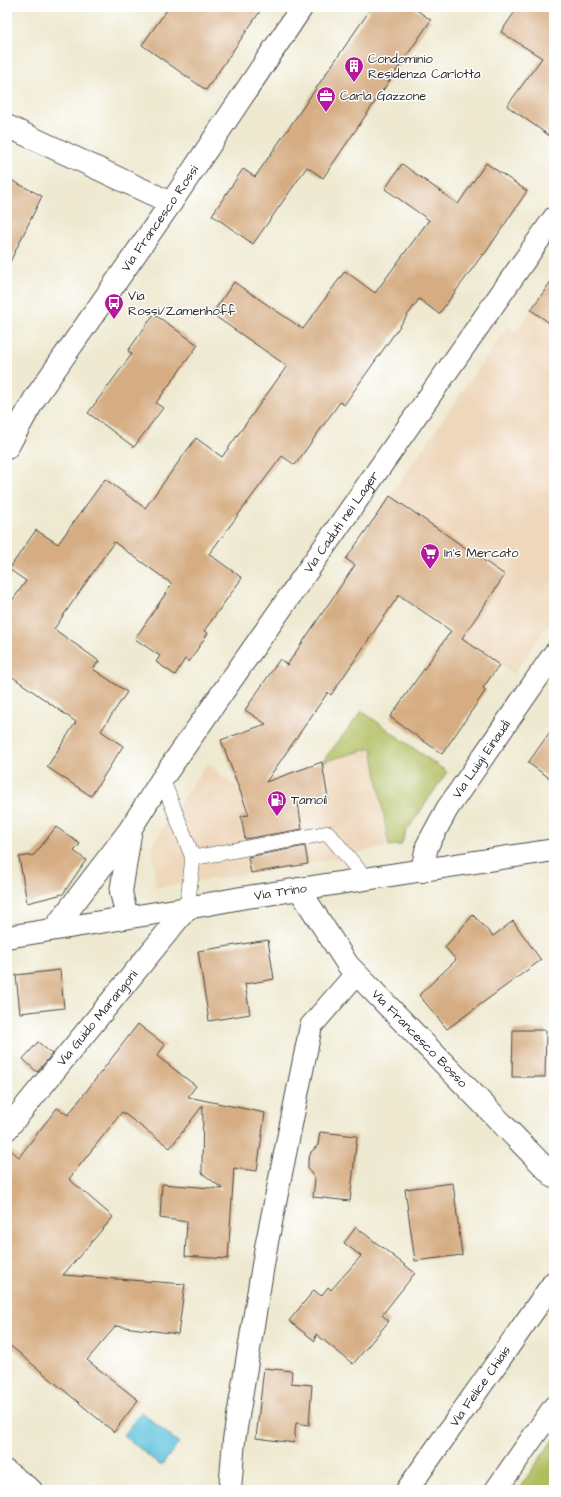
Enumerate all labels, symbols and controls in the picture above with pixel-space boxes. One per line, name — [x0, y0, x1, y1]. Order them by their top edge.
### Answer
place label: Condominio Residenza Carlotta — [368, 50, 481, 83]
building icon: Condominio Residenza Carlotta — [343, 55, 365, 83]
office icon: Carla Gazzone — [315, 85, 337, 113]
place label: Carla Gazzone — [340, 87, 426, 105]
street label: Via Francesco Rossi — [117, 162, 203, 275]
place label: Via Rossi/Zamenhoff — [128, 287, 235, 320]
bus stop icon: Via Rossi/Zamenhoff — [103, 292, 125, 320]
street label: Via Caduti nei Lager — [300, 467, 384, 577]
supermarket icon: In's Mercato — [419, 542, 441, 570]
place label: In's Mercato — [444, 544, 519, 562]
street label: Via Luigi Einaudi — [448, 716, 515, 802]
fuel station icon: Tamoil — [266, 789, 288, 817]
place label: Tamoil — [291, 791, 327, 809]
street label: Via Trino — [253, 879, 309, 905]
street label: Via Guido Marangoni — [53, 966, 142, 1070]
street label: Via Francesco Bosso — [367, 985, 472, 1092]
street label: Via Felice Chiais — [445, 1342, 515, 1430]

